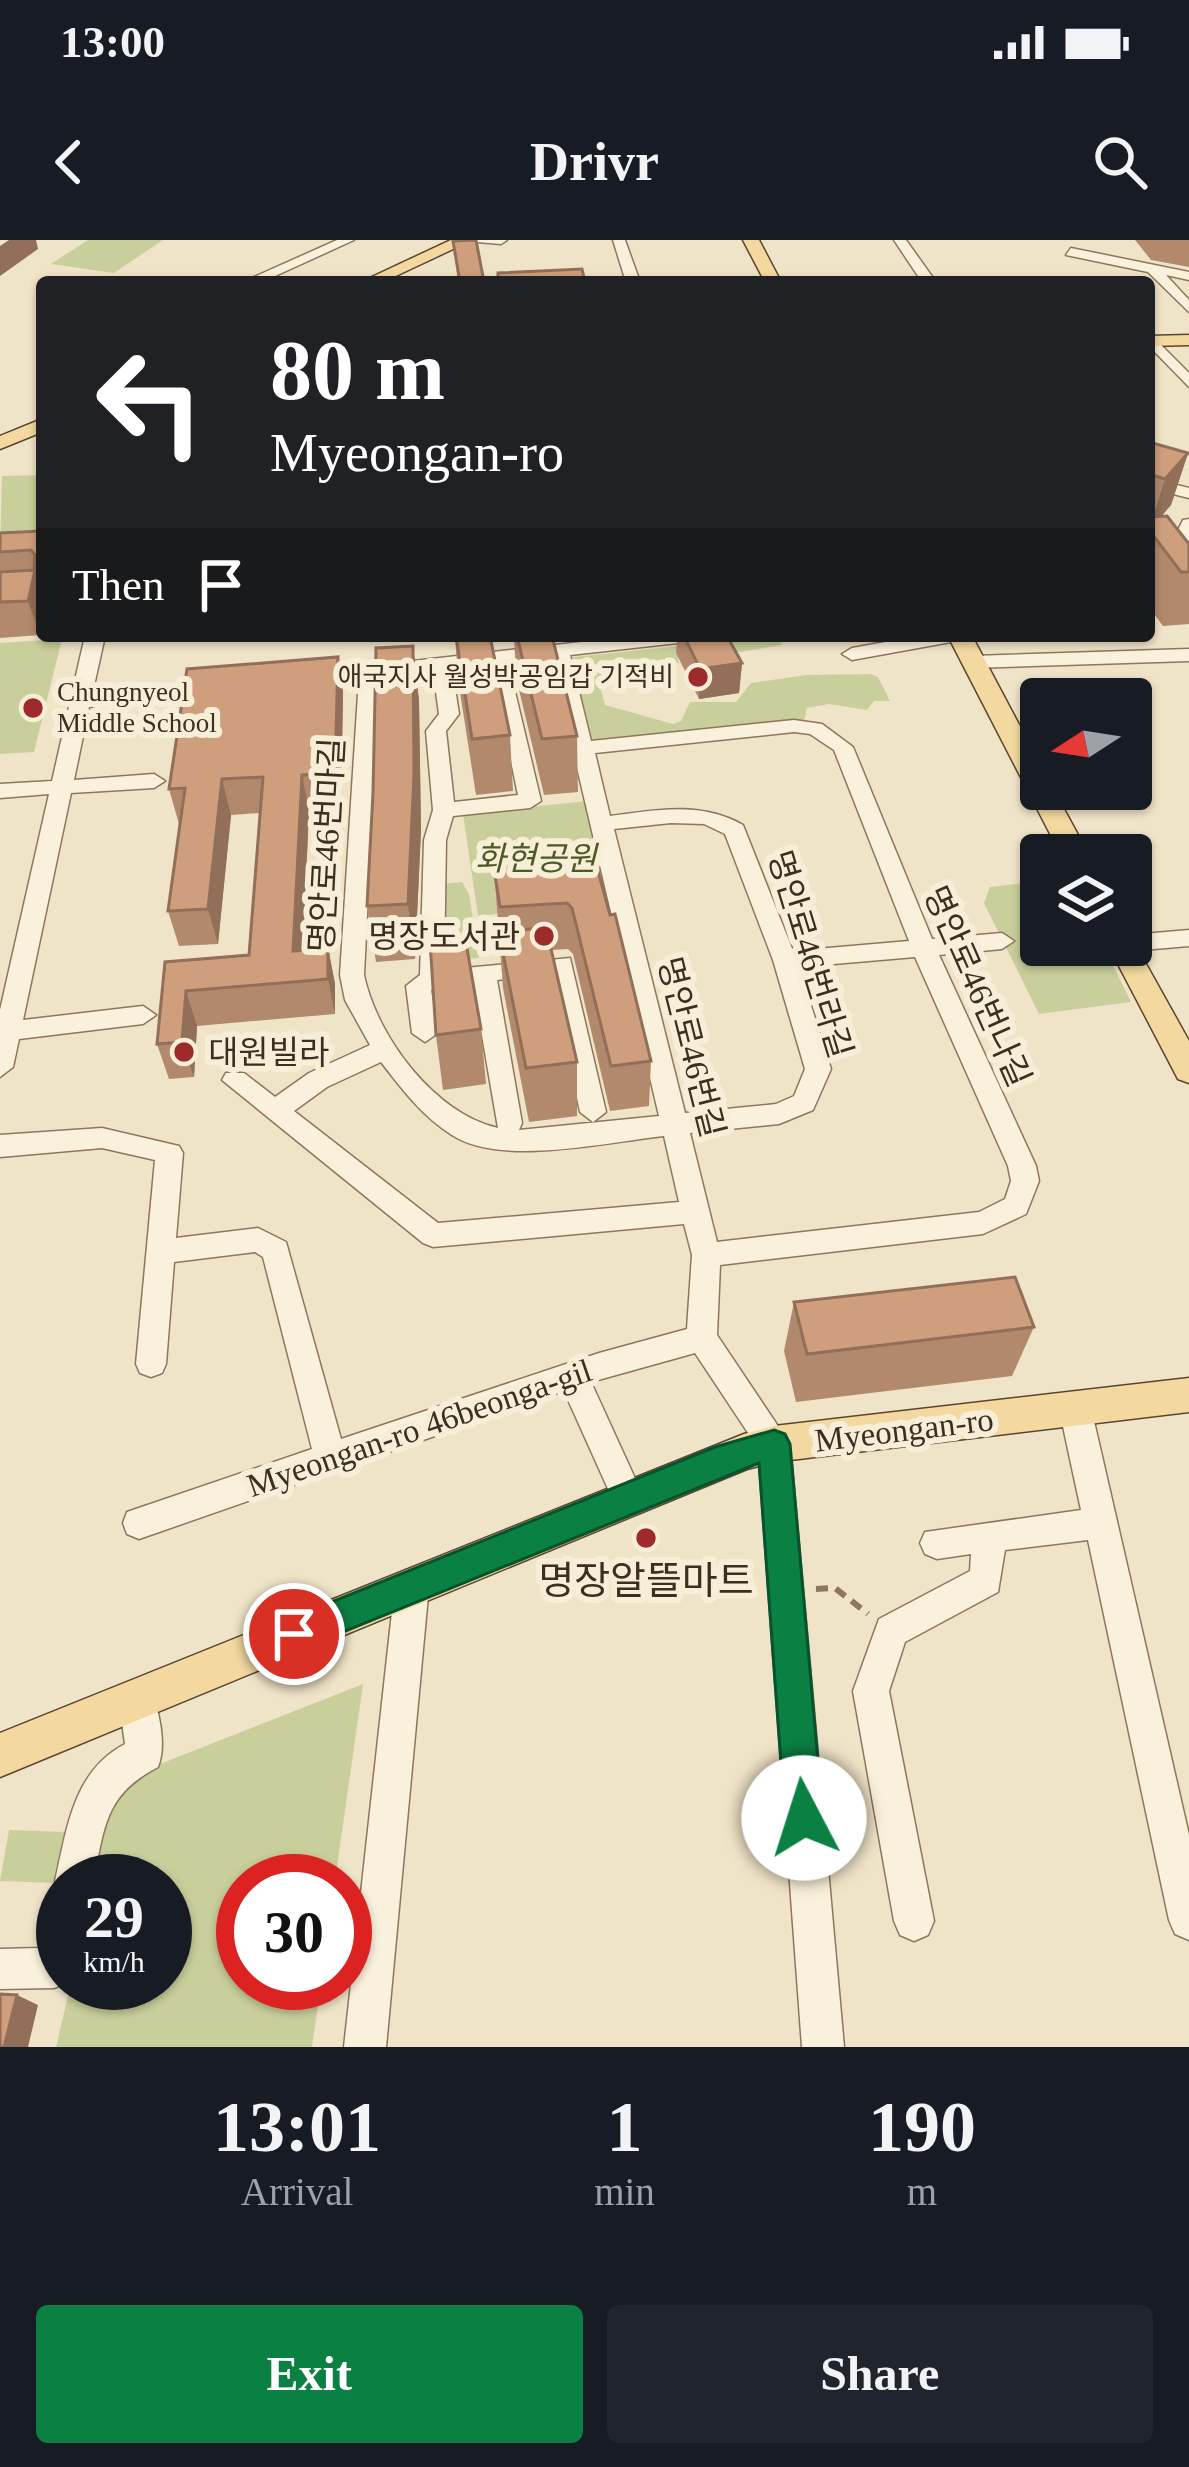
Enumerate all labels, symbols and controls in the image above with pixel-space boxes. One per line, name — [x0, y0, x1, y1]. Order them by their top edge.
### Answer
text: 13:00 — [60, 17, 165, 67]
icon: back — [36, 129, 102, 195]
icon: search — [1087, 129, 1153, 195]
text: Drivr — [530, 132, 659, 192]
icon: left — [72, 324, 228, 480]
text: 80 m — [270, 324, 445, 417]
text: Myeongan-ro — [270, 423, 564, 483]
icon: arrive — [188, 552, 254, 618]
text: Then — [72, 560, 164, 610]
place label: 애국지사 월성박공임갑 기적비 — [338, 662, 674, 692]
marker: 애국지사 월성박공임갑 기적비 — [685, 664, 711, 690]
place label: Chungnyeol Middle School — [57, 677, 217, 738]
north arrow — [1020, 678, 1152, 810]
map controls — [1020, 678, 1152, 966]
marker: Chungnyeol Middle School — [20, 695, 46, 721]
street label: 명안로46번마길 — [303, 737, 351, 953]
button: layers — [1020, 834, 1152, 966]
park label: 화현공원 — [475, 841, 599, 877]
street label: 명안로46번라길 — [761, 846, 859, 1062]
street label: 명안로46번나길 — [917, 881, 1037, 1092]
place label: 명장도서관 — [368, 919, 520, 955]
marker: 명장도서관 — [531, 923, 557, 949]
street label: 명안로46번길 — [651, 953, 731, 1141]
place label: 대원빌라 — [208, 1035, 329, 1071]
marker: 대원빌라 — [171, 1039, 197, 1065]
street label: Myeongan-ro 46beonga-gil — [242, 1352, 596, 1504]
street label: Myeongan-ro — [813, 1401, 995, 1459]
marker: 명장알뜰마트 — [633, 1525, 659, 1551]
place label: 명장알뜰마트 — [538, 1559, 754, 1602]
pin — [243, 1583, 345, 1685]
icon: arrive — [261, 1601, 327, 1667]
position arrow — [741, 1755, 867, 1881]
speed limit sign: 30 — [216, 1854, 372, 2010]
text: 29 — [84, 1884, 144, 1950]
text: km/h — [83, 1945, 145, 1978]
text: 13:01 — [213, 2087, 381, 2167]
text: 1 — [606, 2087, 642, 2167]
text: 190 — [868, 2087, 976, 2167]
text: Arrival — [241, 2170, 353, 2213]
text: min — [594, 2170, 655, 2213]
text: m — [907, 2170, 937, 2213]
button: Exit — [36, 2305, 583, 2443]
button: Share — [607, 2305, 1153, 2443]

